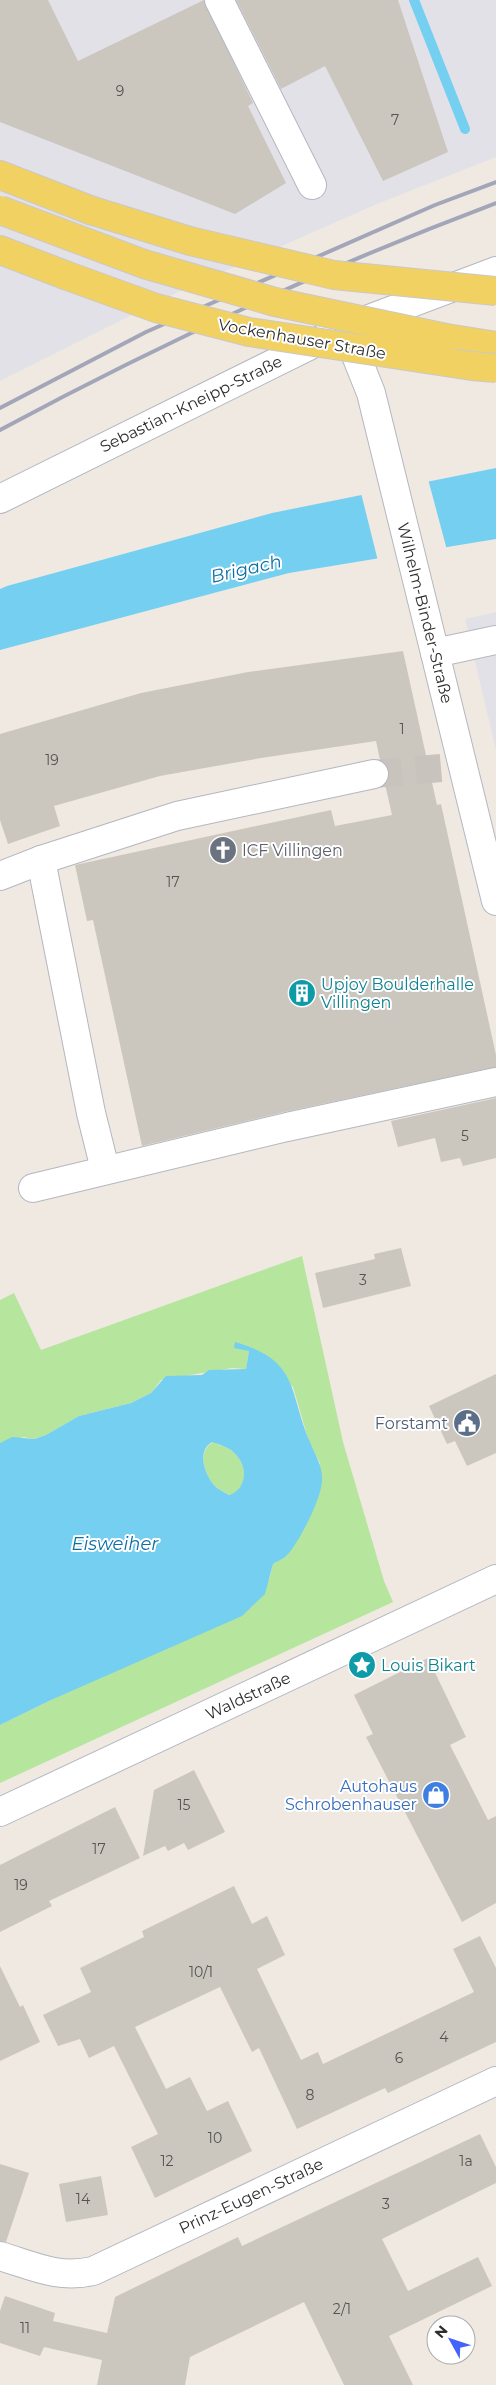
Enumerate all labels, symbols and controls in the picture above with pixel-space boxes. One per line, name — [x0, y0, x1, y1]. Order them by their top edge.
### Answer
house number: 9 — [116, 82, 124, 100]
house number: 7 — [391, 111, 399, 129]
street label: Vockenhauser Straße — [217, 315, 387, 363]
street label: Sebastian-Kneipp-Straße — [97, 352, 285, 456]
street label: Wilhelm-Binder-Straße — [393, 521, 457, 705]
water label: Brigach — [208, 550, 284, 588]
house number: 1 — [399, 720, 405, 738]
house number: 19 — [45, 751, 59, 769]
church icon: ICF Villingen — [208, 835, 238, 865]
place label: ICF Villingen — [242, 841, 343, 860]
house number: 17 — [166, 873, 180, 891]
place label: Upjoy Boulderhalle Villingen — [321, 975, 474, 1012]
building icon: Upjoy Boulderhalle Villingen — [287, 978, 317, 1008]
house number: 5 — [461, 1127, 469, 1145]
house number: 3 — [359, 1271, 367, 1289]
public building icon: Forstamt — [452, 1408, 482, 1438]
place label: Forstamt — [375, 1414, 449, 1433]
water label: Eisweiher — [71, 1533, 159, 1555]
place icon: Louis Bikart — [347, 1650, 377, 1680]
place label: Louis Bikart — [381, 1656, 476, 1675]
street label: Waldstraße — [203, 1668, 293, 1724]
place label: Autohaus Schrobenhauser — [285, 1777, 417, 1814]
shop icon: Autohaus Schrobenhauser — [421, 1780, 451, 1810]
house number: 15 — [178, 1796, 191, 1814]
house number: 17 — [92, 1840, 106, 1858]
house number: 19 — [14, 1876, 28, 1894]
house number: 10/1 — [189, 1963, 213, 1981]
house number: 4 — [439, 2028, 449, 2046]
house number: 6 — [395, 2049, 404, 2067]
house number: 8 — [306, 2086, 315, 2104]
house number: 10 — [208, 2129, 222, 2147]
house number: 12 — [160, 2152, 174, 2170]
house number: 1a — [459, 2152, 473, 2170]
street label: Prinz-Eugen-Straße — [176, 2154, 326, 2238]
house number: 14 — [76, 2190, 91, 2208]
house number: 3 — [382, 2195, 390, 2213]
house number: 2/1 — [333, 2300, 351, 2318]
north arrow — [426, 2315, 476, 2365]
house number: 11 — [20, 2319, 30, 2337]
text: N — [431, 2322, 452, 2342]

